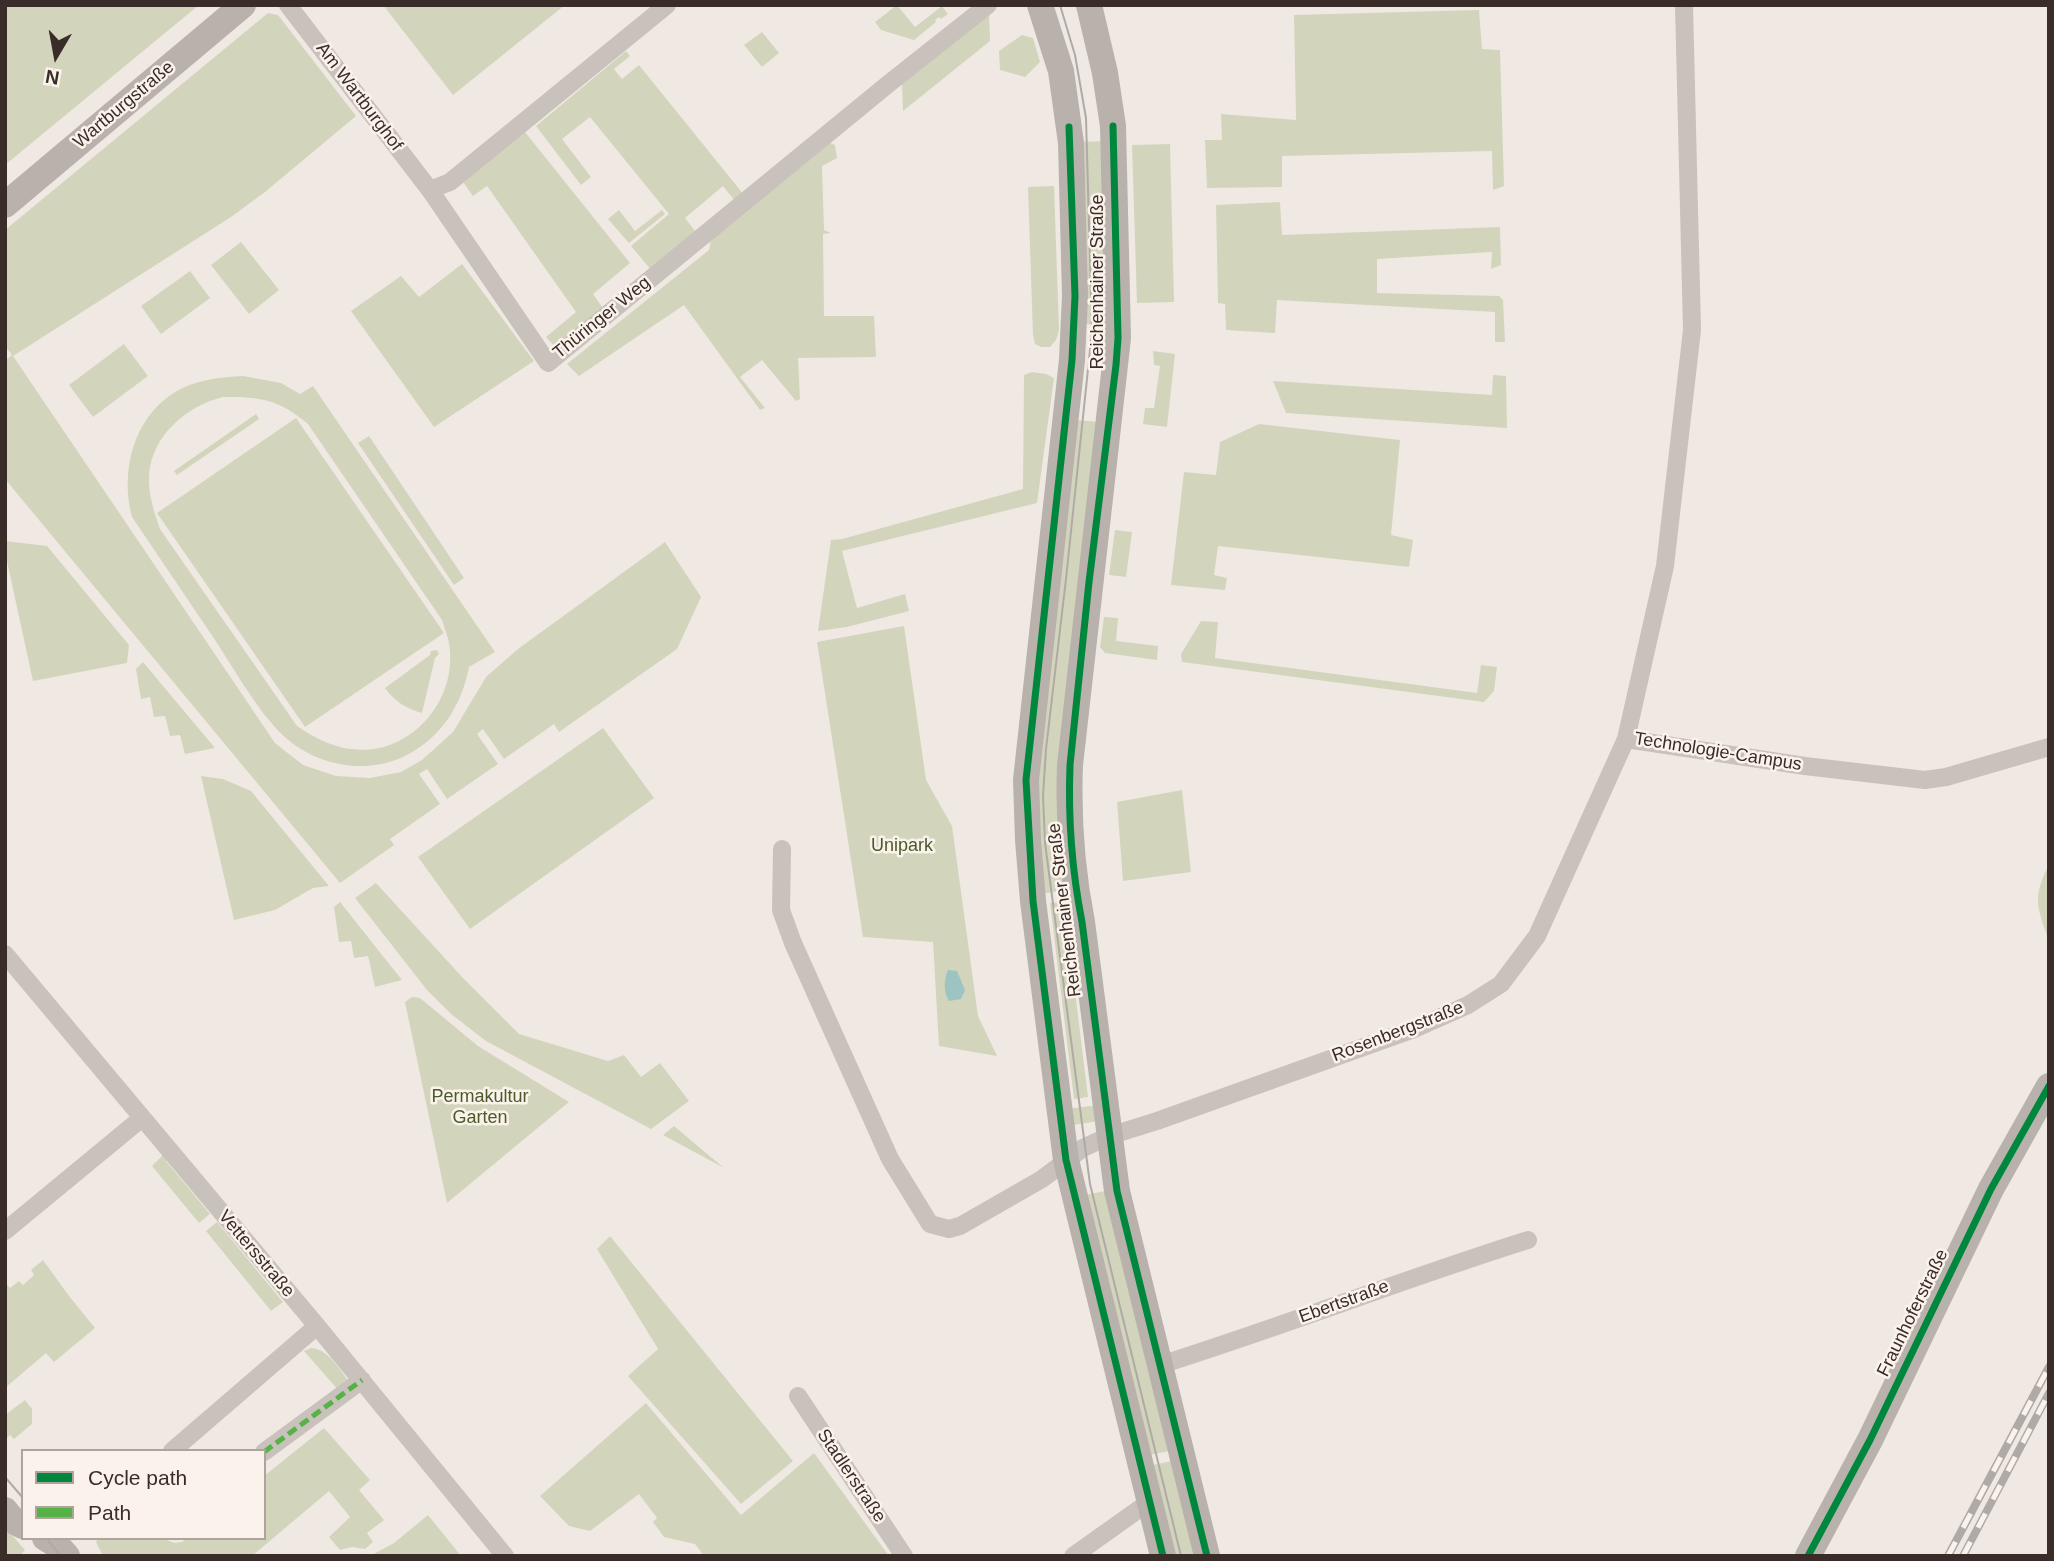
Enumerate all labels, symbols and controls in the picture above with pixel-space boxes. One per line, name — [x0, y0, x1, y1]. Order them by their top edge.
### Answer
north arrow — [21, 21, 91, 91]
street label: Am Wartburghof — [311, 38, 407, 156]
street label: Wartburgstraße — [69, 57, 179, 153]
text: N — [44, 66, 61, 89]
street label: Reichenhainer Straße — [1087, 194, 1109, 370]
street label: Thüringer Weg — [549, 272, 655, 364]
street label: Technologie-Campus — [1633, 728, 1803, 776]
street label: Reichenhainer Straße — [1044, 822, 1086, 998]
park label: Unipark — [871, 835, 933, 857]
street label: Rosenbergstraße — [1329, 997, 1467, 1067]
park label: Permakultur Garten — [431, 1086, 529, 1128]
street label: Vettersstraße — [213, 1206, 299, 1302]
street label: Fraunhoferstraße — [1873, 1246, 1953, 1380]
street label: Ebertstraße — [1296, 1276, 1392, 1328]
street label: Stadlerstraße — [812, 1425, 890, 1527]
legend — [21, 1449, 266, 1540]
text: Cycle path — [88, 1466, 187, 1489]
text: Path — [88, 1501, 131, 1524]

